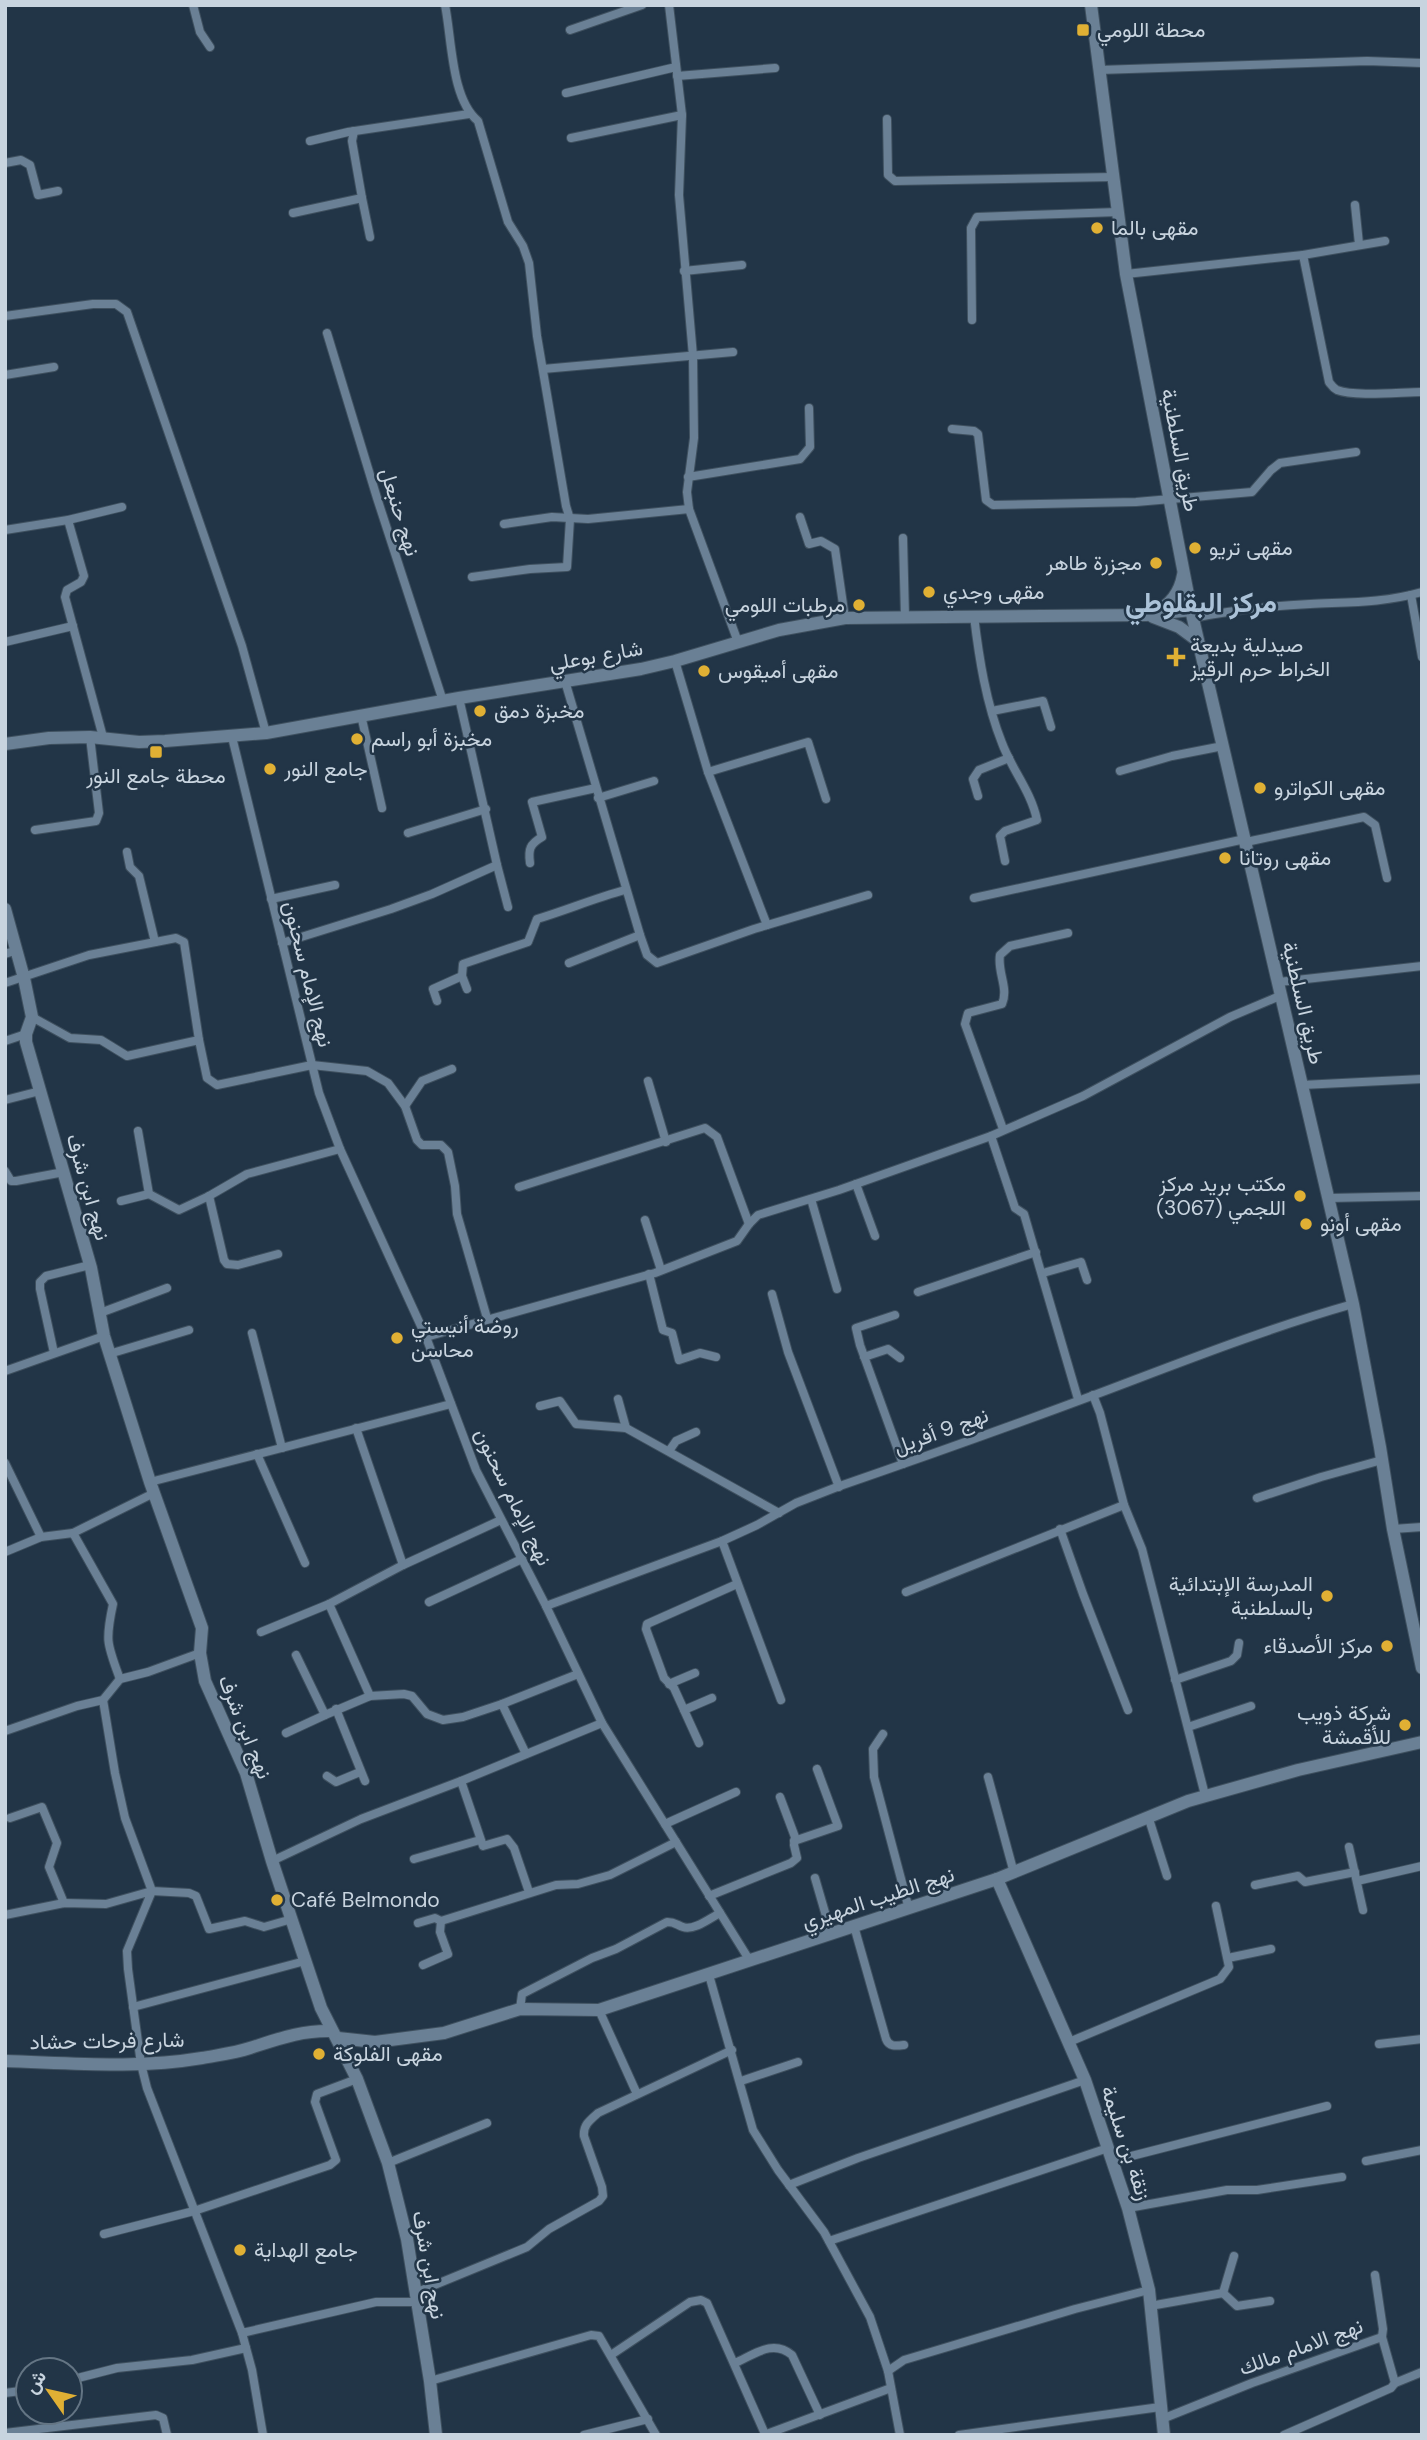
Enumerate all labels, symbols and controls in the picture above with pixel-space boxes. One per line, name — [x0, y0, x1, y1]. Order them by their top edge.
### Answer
place label: محطة اللومي — [1097, 16, 1205, 47]
marker: محطة اللومي — [1075, 22, 1091, 38]
place label: مقهى بالما — [1111, 214, 1198, 242]
marker: مقهى بالما — [1089, 220, 1105, 236]
street label: طريق السلطنية — [1154, 386, 1206, 514]
street label: نهج حنبعل — [373, 464, 427, 560]
place label: مقهى تريو — [1209, 534, 1293, 562]
marker: مقهى تريو — [1187, 540, 1203, 556]
place label: مجزرة طاهر — [1045, 549, 1142, 577]
marker: مجزرة طاهر — [1148, 555, 1164, 571]
place label: مقهى وجدي — [943, 578, 1045, 609]
marker: مقهى وجدي — [921, 584, 937, 600]
district label: مركز البقلوطي — [1125, 584, 1277, 626]
place label: مرطبات اللومي — [725, 591, 845, 622]
marker: مرطبات اللومي — [851, 597, 867, 613]
place label: صيدلية بديعة الخراط حرم الرقيز — [1189, 631, 1330, 683]
street label: شارع بوعلي — [547, 634, 646, 681]
marker: صيدلية بديعة الخراط حرم الرقيز — [1168, 649, 1184, 665]
place label: مقهى أميقوس — [718, 657, 838, 685]
marker: مقهى أميقوس — [696, 663, 712, 679]
place label: مخبزة دمق — [494, 697, 584, 725]
marker: مخبزة دمق — [472, 703, 488, 719]
place label: مخبزة أبو راسم — [371, 725, 492, 753]
marker: مخبزة أبو راسم — [349, 731, 365, 747]
marker: محطة جامع النور — [148, 744, 164, 760]
place label: جامع النور — [283, 755, 368, 783]
marker: جامع النور — [262, 761, 278, 777]
place label: محطة جامع النور — [85, 762, 226, 790]
place label: مقهى الكواترو — [1274, 774, 1386, 802]
marker: مقهى الكواترو — [1252, 780, 1268, 796]
place label: مقهى روتانا — [1239, 844, 1331, 872]
marker: مقهى روتانا — [1217, 850, 1233, 866]
street label: نهج الإمام سحنون — [276, 898, 340, 1050]
street label: طريق السلطنية — [1275, 939, 1331, 1067]
street label: نهج ابن شرف — [59, 1130, 117, 1244]
place label: مكتب بريد مركز اللجمي (3067) — [1156, 1170, 1286, 1225]
marker: مكتب بريد مركز اللجمي (3067) — [1292, 1188, 1308, 1204]
place label: مقهى أونو — [1320, 1210, 1402, 1238]
marker: مقهى أونو — [1298, 1216, 1314, 1232]
place label: روضة أنيستي محاسن — [411, 1312, 519, 1364]
marker: روضة أنيستي محاسن — [389, 1330, 405, 1346]
street label: نهج 9 أفريل — [890, 1401, 992, 1461]
street label: نهج الإمام سحنون — [468, 1424, 558, 1570]
place label: المدرسة الإبتدائية بالسلطنية — [1169, 1570, 1313, 1622]
marker: المدرسة الإبتدائية بالسلطنية — [1319, 1588, 1335, 1604]
place label: مركز الأصدقاء — [1263, 1632, 1373, 1660]
marker: مركز الأصدقاء — [1379, 1638, 1395, 1654]
street label: نهج ابن شرف — [211, 1671, 279, 1783]
place label: شركة ذويب للأقمشة — [1297, 1699, 1391, 1751]
marker: شركة ذويب للأقمشة — [1397, 1717, 1413, 1733]
street label: نهج الطيب المهيري — [798, 1860, 959, 1939]
place label: Café Belmondo — [291, 1886, 440, 1914]
marker: Café Belmondo — [269, 1892, 285, 1908]
street label: شارع فرحات حشاد — [29, 2026, 185, 2056]
place label: مقهى الفلوكة — [333, 2040, 443, 2068]
marker: مقهى الفلوكة — [311, 2046, 327, 2062]
street label: زنقة بن سليمة — [1094, 2082, 1158, 2204]
street label: نهج ابن شرف — [406, 2209, 452, 2321]
place label: جامع الهداية — [254, 2236, 358, 2264]
marker: جامع الهداية — [232, 2242, 248, 2258]
street label: نهج الامام مالك — [1235, 2312, 1367, 2382]
north arrow — [14, 2356, 84, 2426]
text: ش — [19, 2365, 52, 2398]

